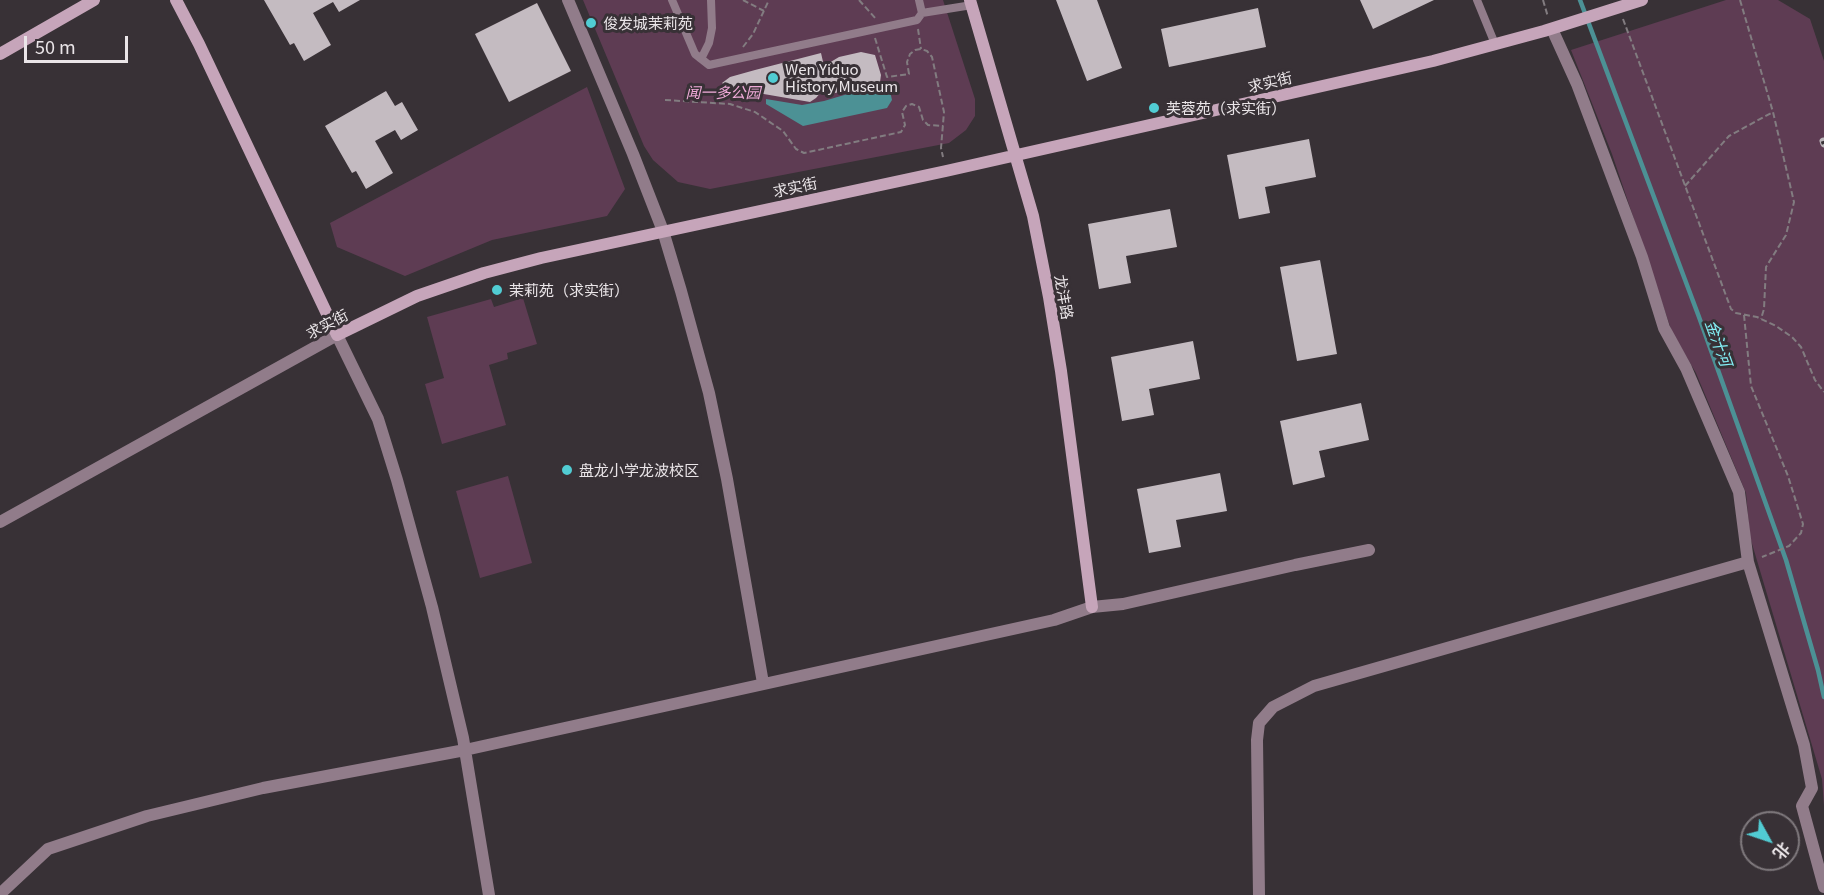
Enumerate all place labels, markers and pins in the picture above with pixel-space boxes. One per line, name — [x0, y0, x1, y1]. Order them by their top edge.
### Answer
place label: 俊发城茉莉苑 — [603, 14, 693, 32]
marker: 俊发城茉莉苑 — [584, 16, 598, 30]
place label: Wen Yiduo History Museum — [785, 60, 898, 95]
marker: Wen Yiduo History Museum — [766, 71, 780, 85]
place label: 芙蓉苑（求实街） — [1166, 99, 1286, 117]
marker: 芙蓉苑（求实街） — [1147, 101, 1161, 115]
place label: 茉莉苑（求实街） — [509, 281, 629, 299]
marker: 茉莉苑（求实街） — [490, 283, 504, 297]
place label: 盘龙小学龙波校区 — [579, 461, 699, 479]
marker: 盘龙小学龙波校区 — [560, 463, 574, 477]

